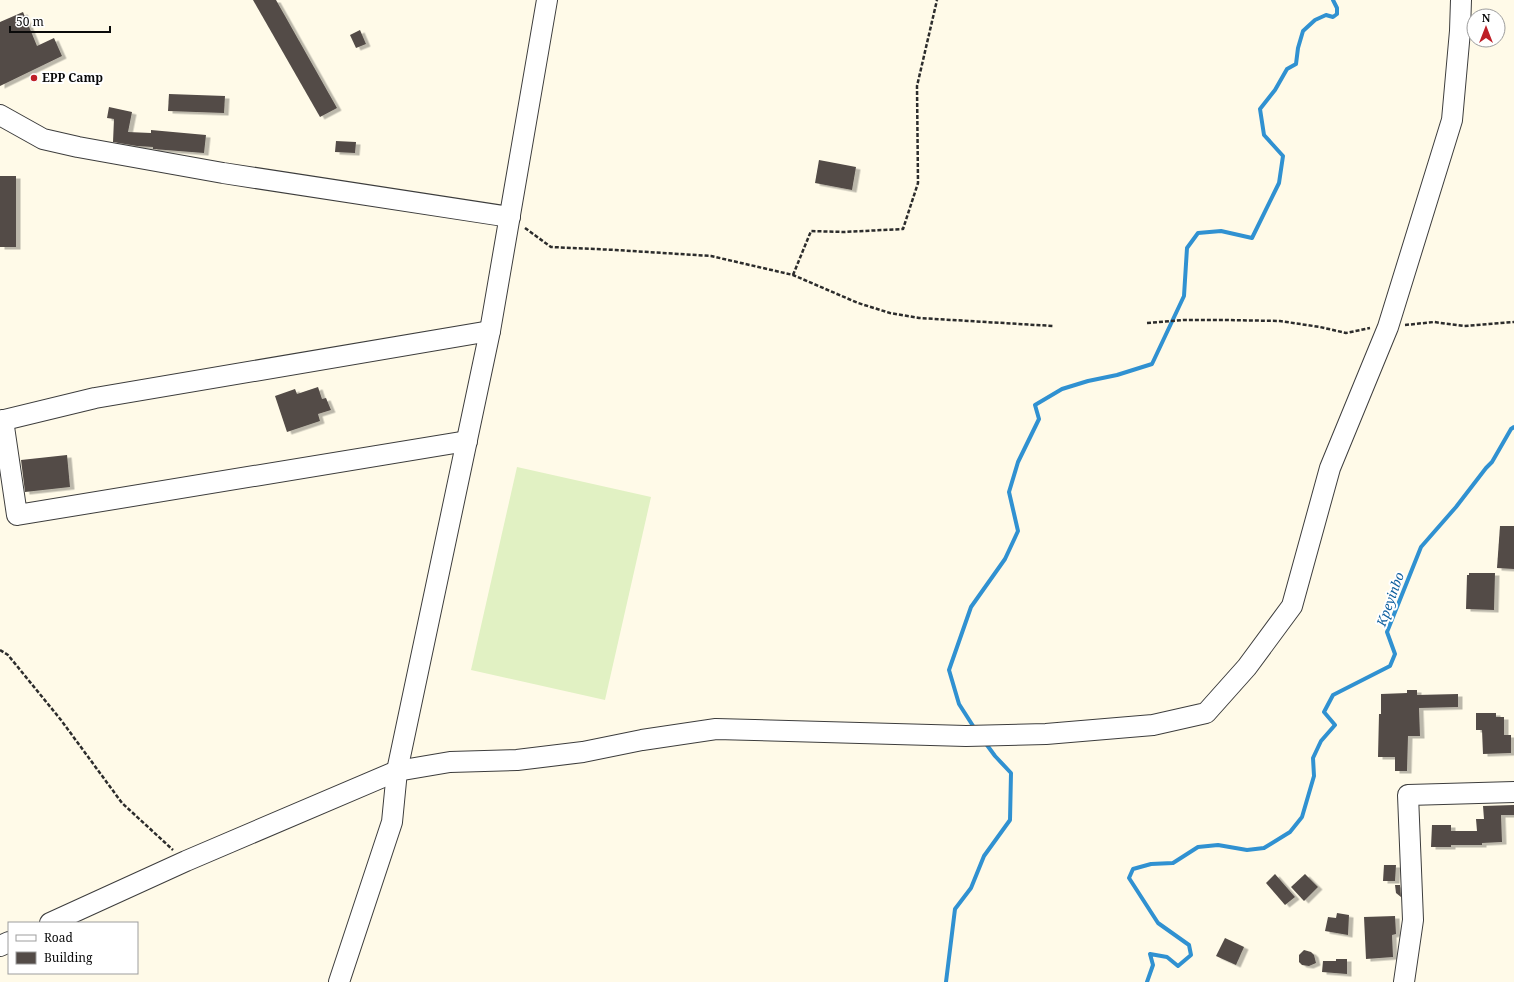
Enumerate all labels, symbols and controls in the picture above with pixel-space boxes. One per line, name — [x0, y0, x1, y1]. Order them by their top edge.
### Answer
scale bar — [10, 8, 110, 34]
north arrow — [1466, 8, 1506, 48]
text: N — [1482, 10, 1491, 25]
text: 50 m — [16, 13, 44, 30]
place label: EPP Camp — [42, 69, 103, 86]
marker: EPP Camp — [29, 73, 39, 83]
water label: Kpeyinbo — [1372, 569, 1408, 630]
legend — [8, 922, 138, 974]
text: Road — [44, 929, 74, 946]
text: Building — [44, 949, 93, 966]

